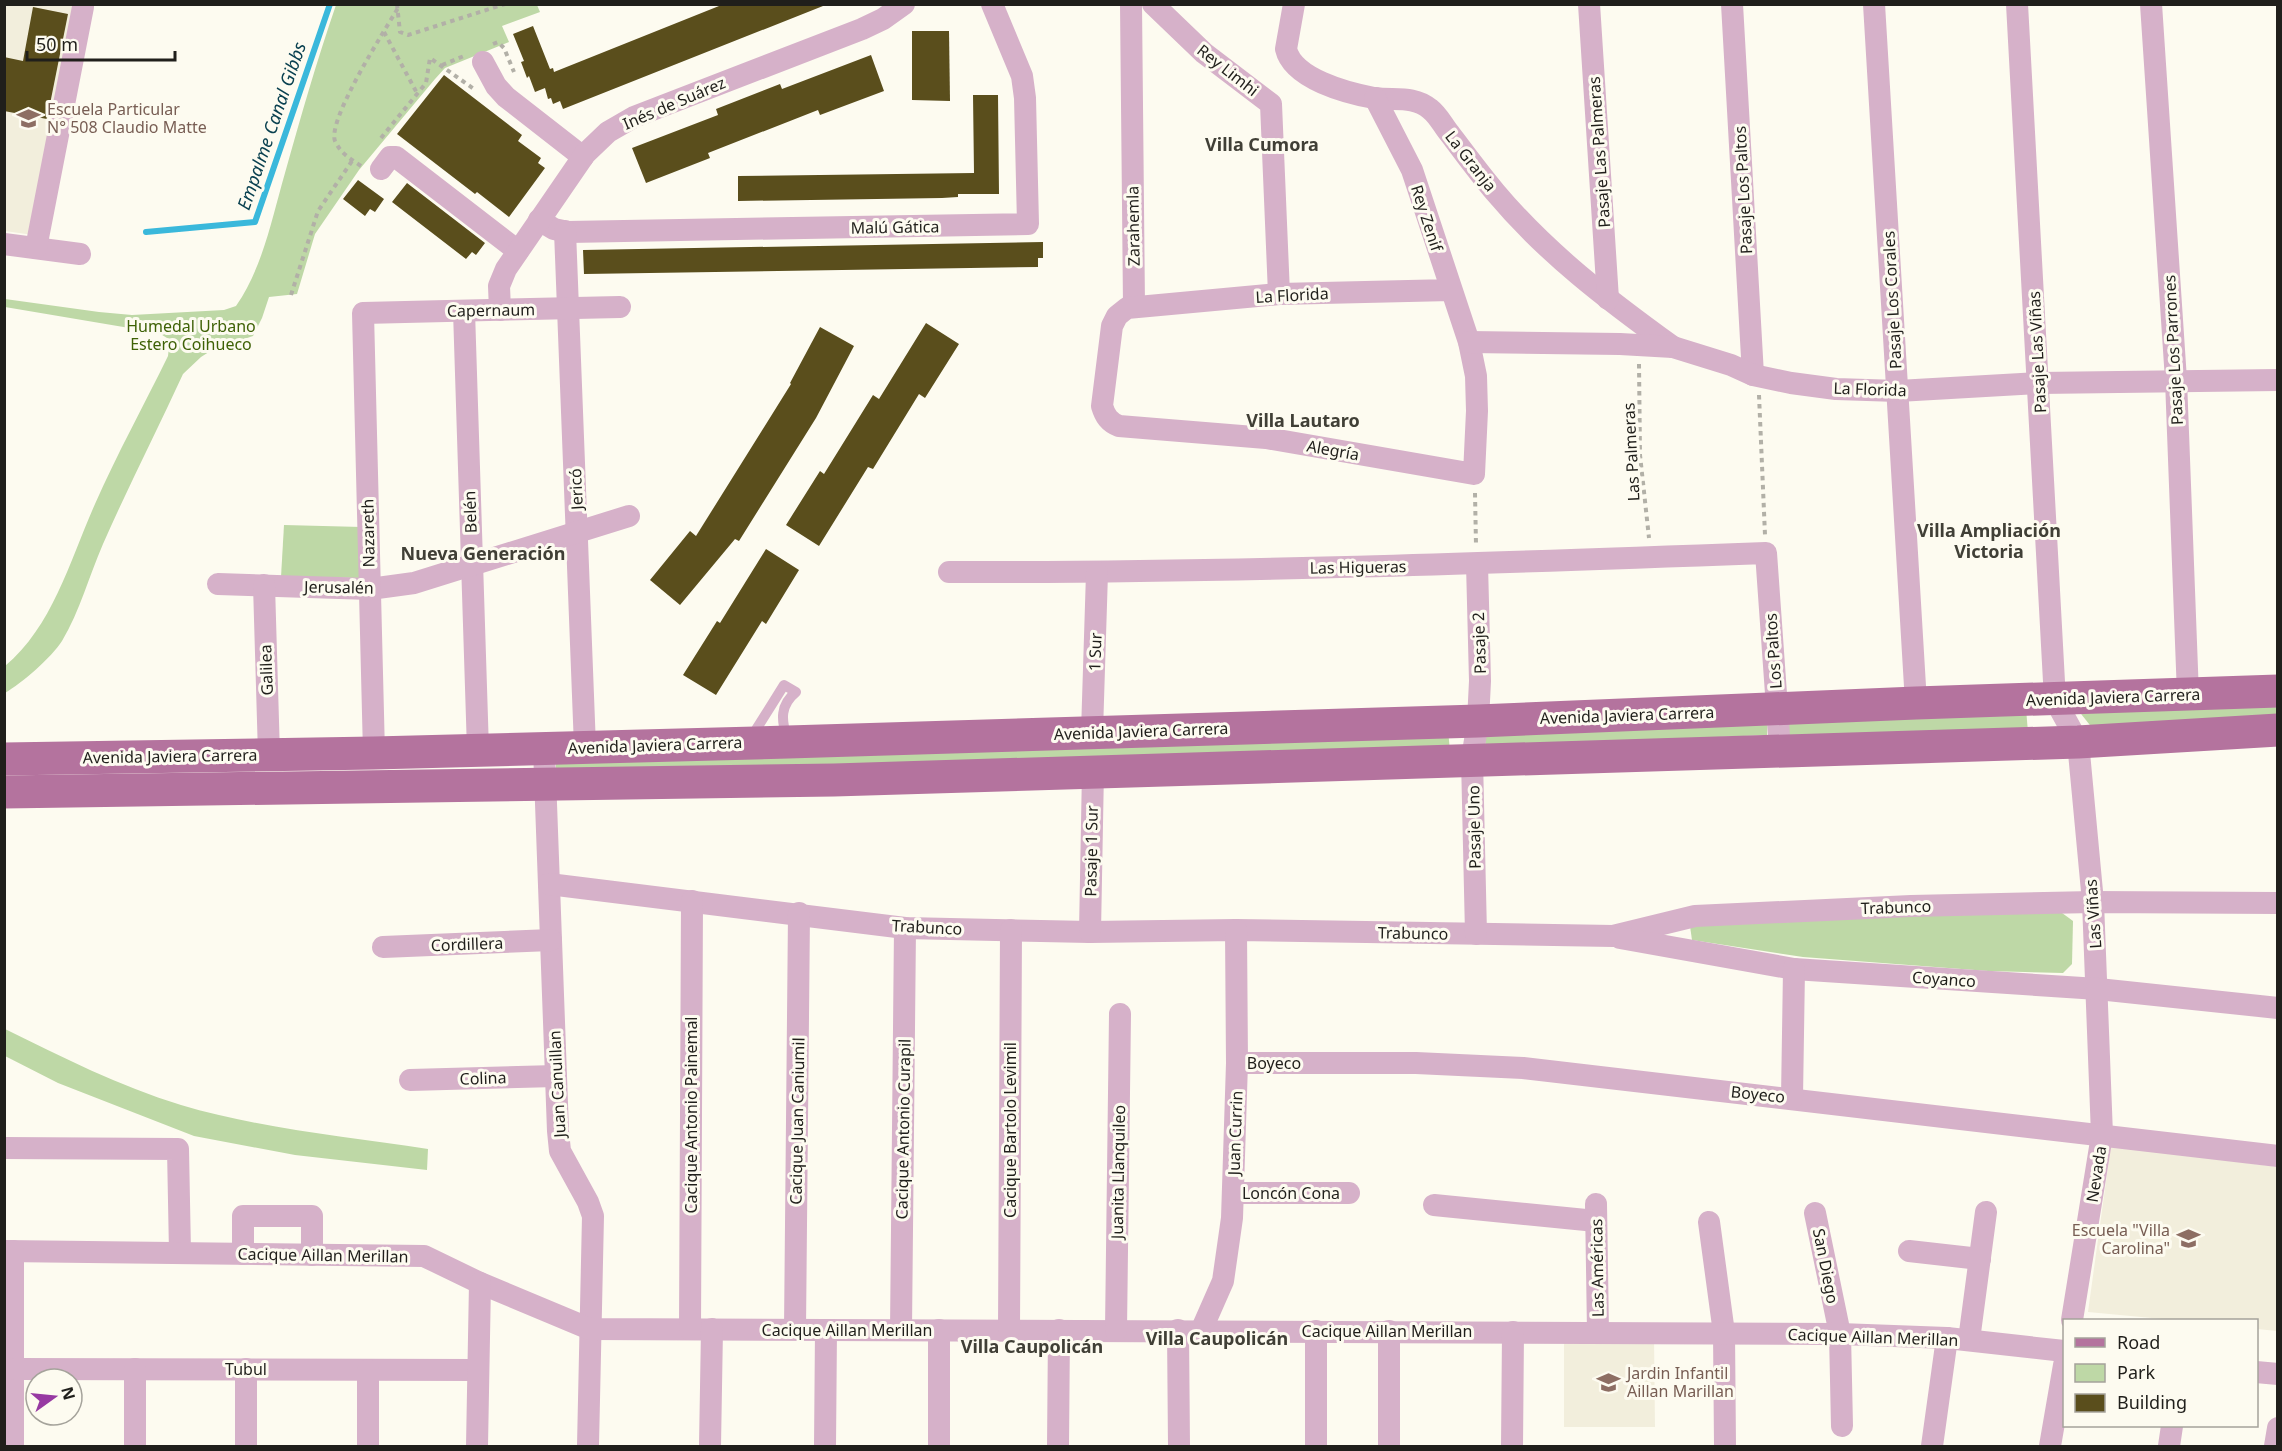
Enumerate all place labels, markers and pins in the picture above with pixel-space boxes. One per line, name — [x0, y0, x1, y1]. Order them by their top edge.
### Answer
place label: Escuela Particular N° 508 Claudio Matte — [47, 98, 207, 138]
school or university icon: Escuela Particular N° 508 Claudio Matte — [16, 105, 42, 131]
place label: Escuela "Villa Carolina" — [2072, 1219, 2170, 1259]
school or university icon: Escuela "Villa Carolina" — [2175, 1226, 2201, 1252]
place label: Jardin Infantil Aillan Marillan — [1625, 1362, 1734, 1402]
school or university icon: Jardin Infantil Aillan Marillan — [1596, 1369, 1622, 1395]

